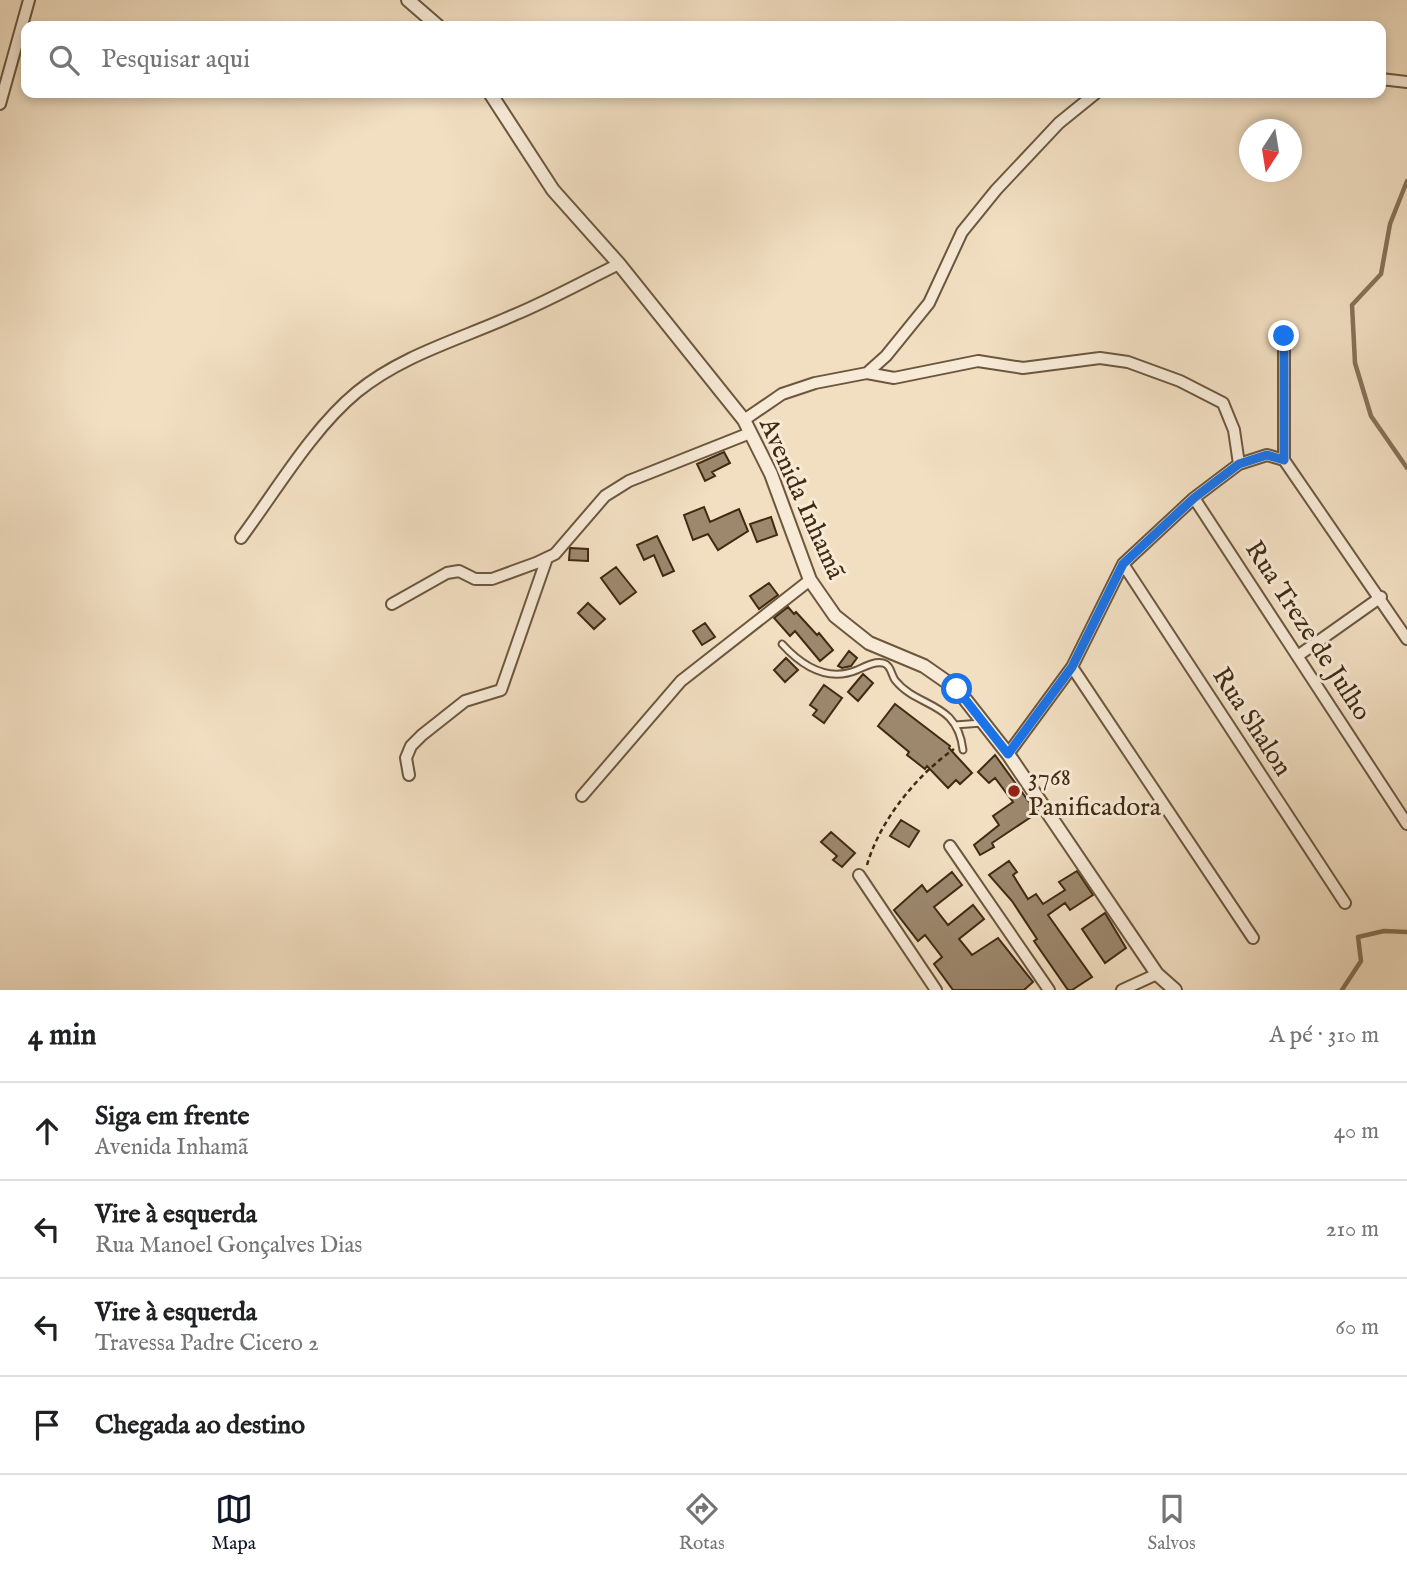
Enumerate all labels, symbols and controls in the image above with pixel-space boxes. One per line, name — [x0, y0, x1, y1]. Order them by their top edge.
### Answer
search box — [21, 21, 1386, 98]
icon: search — [45, 41, 83, 79]
text: Pesquisar aqui — [101, 43, 250, 76]
north arrow — [1239, 119, 1302, 182]
route end — [1268, 320, 1299, 351]
street label: Avenida Inhamã — [751, 412, 852, 585]
street label: Rua Treze de Julho — [1237, 535, 1378, 727]
street label: Rua Shalon — [1204, 661, 1299, 783]
route start — [941, 673, 972, 704]
place label: 3768 Panificadora — [1028, 761, 1162, 824]
marker: 3768 Panificadora — [1006, 783, 1022, 799]
text: 4 min — [28, 1017, 96, 1055]
text: A pé · 310 m — [1269, 1021, 1379, 1050]
text: Siga em frente — [95, 1100, 250, 1133]
icon: ahead — [28, 1112, 66, 1150]
text: 40 m — [1334, 1117, 1379, 1146]
text: Avenida Inhamã — [95, 1133, 248, 1162]
text: Vire à esquerda — [95, 1198, 257, 1231]
icon: left — [28, 1210, 66, 1248]
text: 210 m — [1326, 1215, 1379, 1244]
text: Rua Manoel Gonçalves Dias — [95, 1231, 362, 1260]
text: Vire à esquerda — [95, 1296, 257, 1329]
icon: left — [28, 1308, 66, 1346]
text: 60 m — [1335, 1313, 1379, 1342]
text: Travessa Padre Cicero 2 — [95, 1329, 319, 1358]
icon: arrive — [28, 1406, 66, 1444]
text: Chegada ao destino — [95, 1409, 305, 1442]
tab: Mapa — [211, 1490, 256, 1556]
tab: Rotas — [679, 1490, 725, 1556]
tab: Salvos — [1148, 1490, 1196, 1556]

